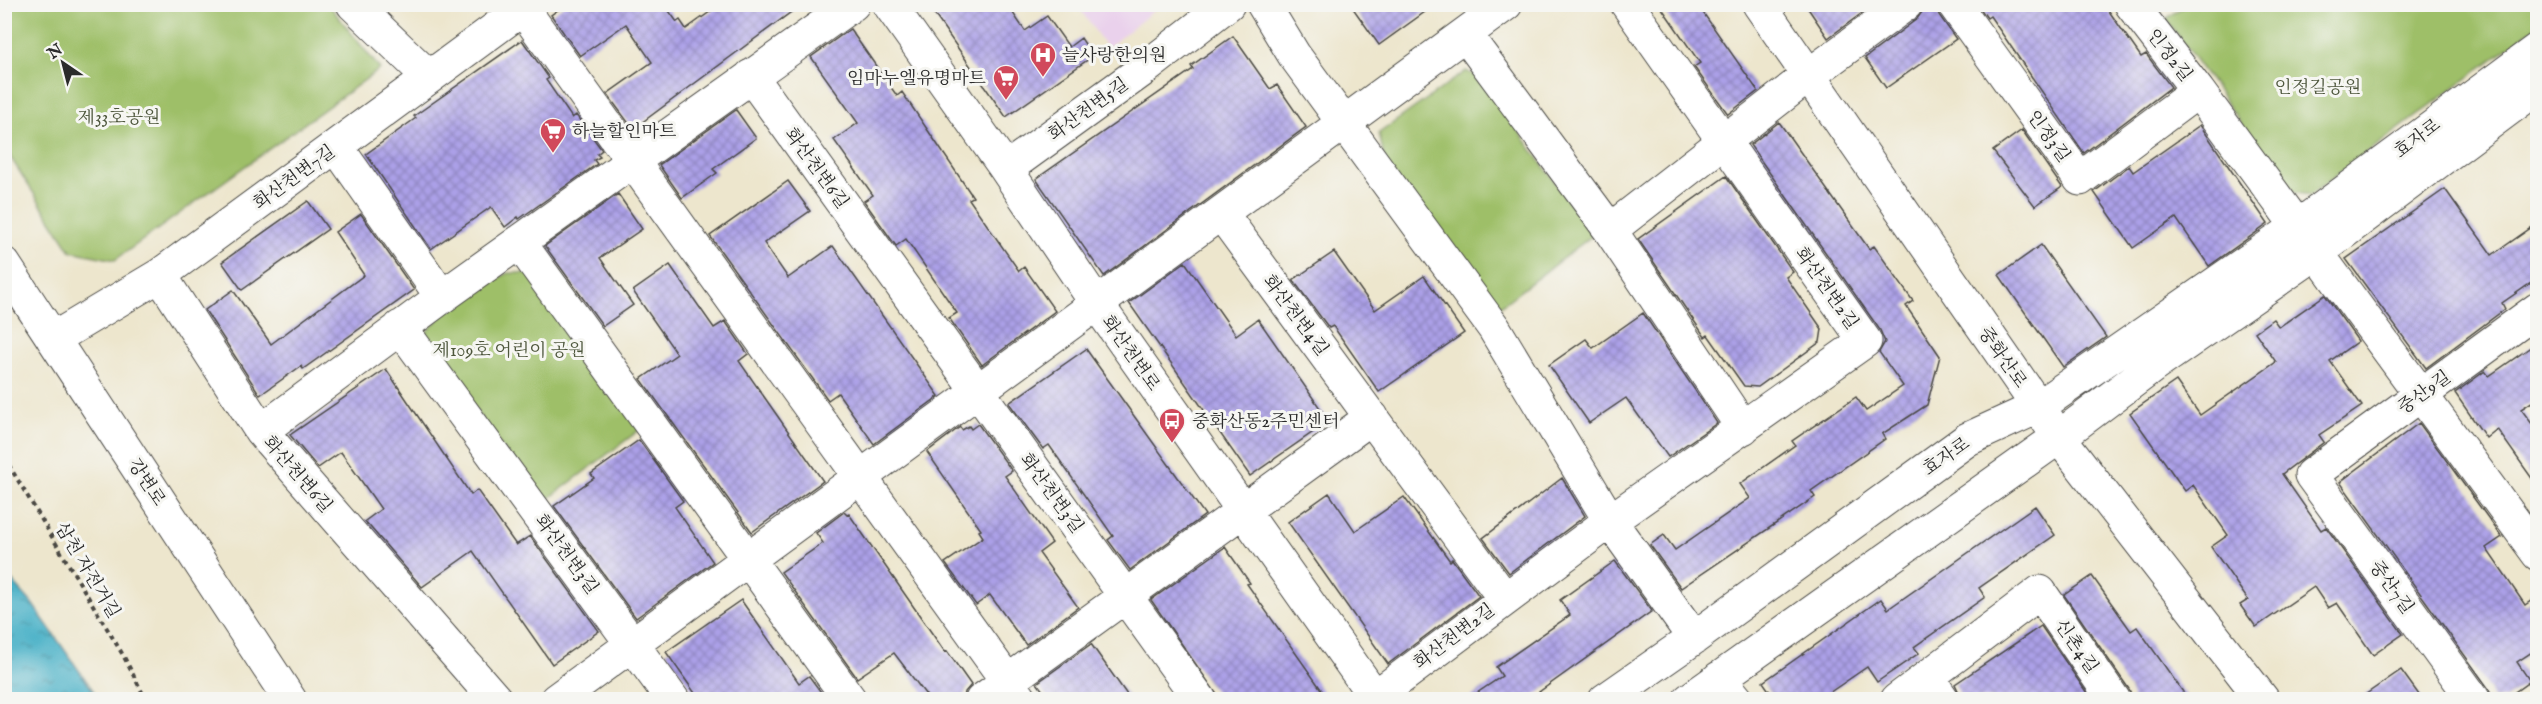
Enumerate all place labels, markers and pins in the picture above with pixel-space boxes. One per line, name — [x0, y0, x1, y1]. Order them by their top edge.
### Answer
hospital icon: 늘사랑한의원 — [1028, 40, 1058, 78]
place label: 늘사랑한의원 — [1062, 45, 1166, 68]
supermarket icon: 임마누엘유명마트 — [991, 63, 1021, 101]
place label: 임마누엘유명마트 — [847, 68, 987, 91]
supermarket icon: 하늘할인마트 — [538, 116, 568, 154]
place label: 하늘할인마트 — [572, 121, 677, 144]
bus stop icon: 중화산동2주민센터 — [1157, 406, 1187, 444]
place label: 중화산동2주민센터 — [1192, 411, 1340, 434]

